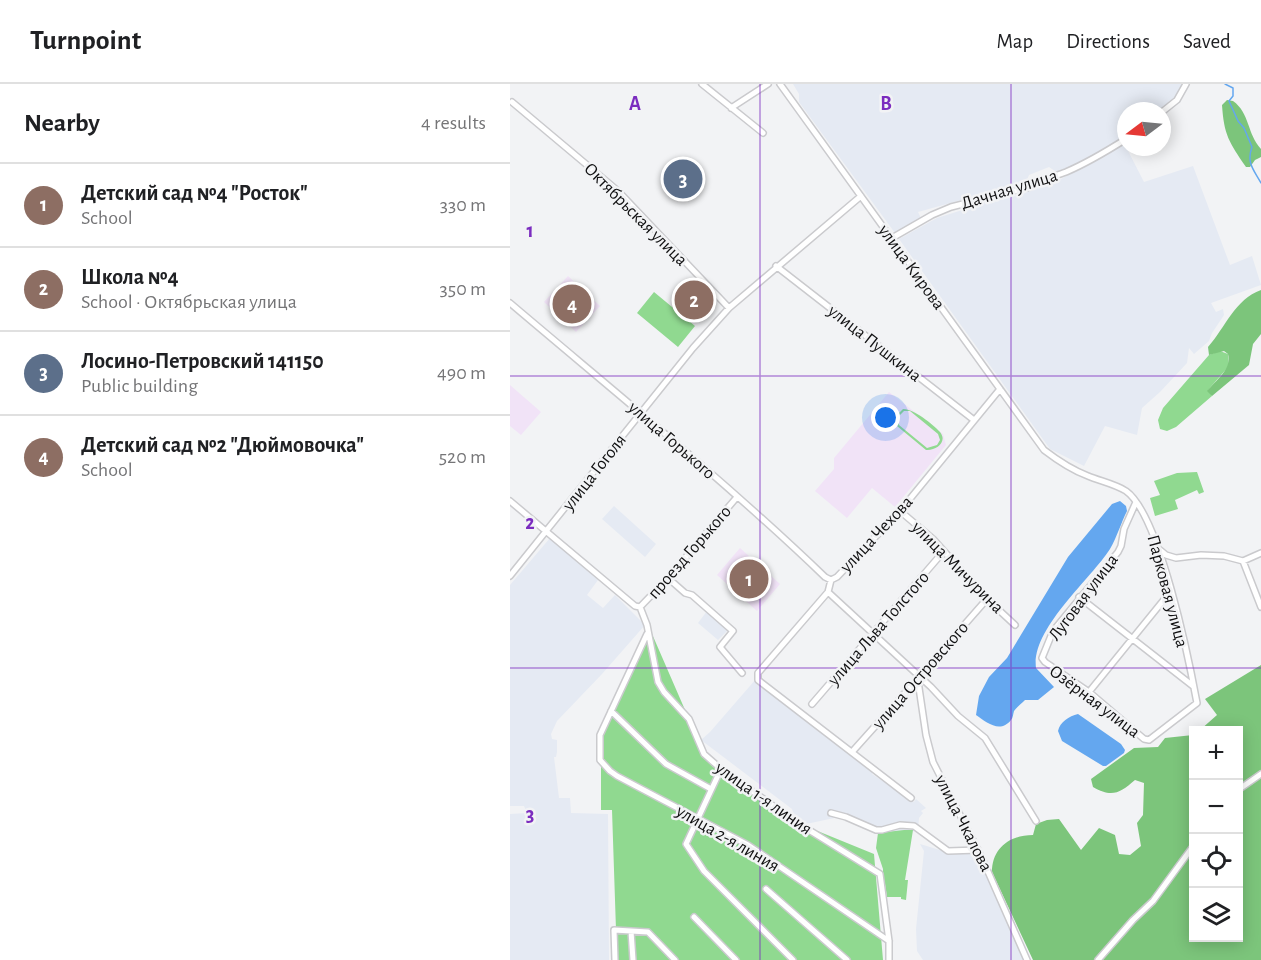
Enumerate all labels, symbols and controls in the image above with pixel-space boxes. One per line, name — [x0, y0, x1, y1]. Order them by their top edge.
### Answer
text: Turnpoint — [30, 27, 141, 55]
text: Map — [997, 31, 1033, 52]
text: Directions — [1066, 31, 1150, 52]
text: Saved — [1183, 31, 1231, 52]
text: A — [629, 94, 641, 114]
text: B — [880, 94, 892, 114]
north arrow — [1117, 102, 1171, 156]
text: Nearby — [24, 110, 100, 136]
text: 4 results — [421, 113, 486, 133]
pin: 3 — [664, 156, 702, 202]
street label: Октябрьская улица — [580, 159, 691, 270]
street label: Дачная улица — [959, 167, 1060, 213]
text: Детский сад №4 "Росток" — [81, 182, 308, 204]
text: 1 — [40, 195, 47, 215]
text: 330 m — [440, 195, 486, 215]
text: School — [81, 208, 133, 228]
text: 1 — [526, 221, 534, 241]
street label: улица Кирова — [874, 221, 948, 313]
text: Школа №4 — [81, 266, 179, 288]
pin: 2 — [674, 278, 714, 322]
text: 2 — [39, 279, 48, 299]
text: 350 m — [440, 279, 486, 299]
pin: 4 — [552, 282, 592, 326]
text: School · Октябрьская улица — [81, 292, 297, 312]
street label: улица Пушкина — [824, 301, 924, 386]
text: Лосино-Петровский 141150 — [81, 350, 324, 372]
text: 3 — [39, 363, 48, 383]
text: 490 m — [437, 363, 486, 383]
text: Public building — [81, 376, 198, 396]
street label: улица Горького — [624, 398, 718, 483]
your location — [871, 403, 900, 432]
street label: улица Гоголя — [559, 431, 630, 515]
text: Детский сад №2 "Дюймовочка" — [81, 434, 364, 456]
text: 4 — [38, 447, 49, 467]
text: 520 m — [439, 447, 486, 467]
text: School — [81, 460, 133, 480]
street label: улица Чехова — [836, 493, 916, 577]
street label: проезд Горького — [645, 503, 735, 603]
text: 2 — [525, 513, 535, 533]
street label: улица Мичурина — [907, 518, 1007, 617]
street label: Парковая улица — [1143, 533, 1191, 650]
street label: Луговая улица — [1046, 551, 1122, 644]
pin: 1 — [730, 556, 768, 602]
street label: улица Льва Толстого — [824, 568, 933, 690]
street label: улица Островского — [869, 618, 972, 734]
street label: Озёрная улица — [1046, 662, 1143, 742]
map controls — [1189, 726, 1243, 942]
button: + — [1189, 726, 1243, 780]
street label: улица 1-я линия — [711, 758, 815, 839]
street label: улица Чкалова — [931, 771, 995, 875]
button: − — [1189, 780, 1243, 834]
street label: улица 2-я линия — [672, 802, 782, 876]
text: 3 — [526, 805, 534, 825]
button: locate — [1189, 834, 1243, 888]
button: layers — [1189, 888, 1243, 942]

